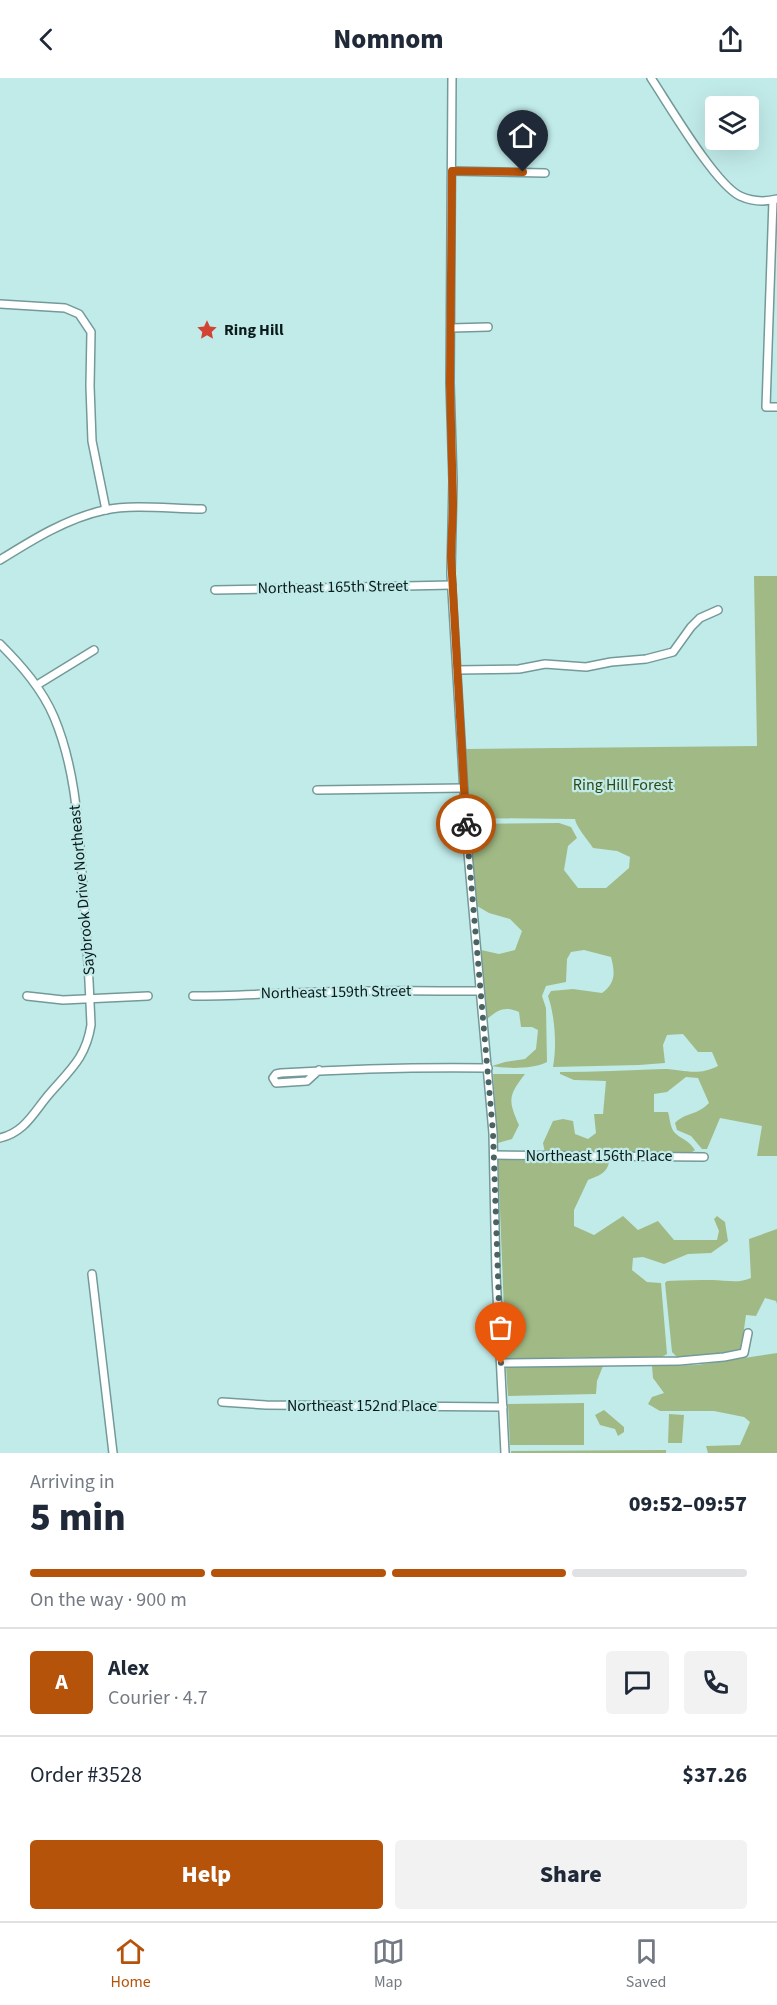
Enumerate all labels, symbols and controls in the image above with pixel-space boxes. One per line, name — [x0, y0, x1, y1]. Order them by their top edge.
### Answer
text: Nomnom — [333, 20, 444, 59]
icon: back — [30, 23, 63, 56]
icon: share — [714, 23, 747, 56]
map controls — [705, 96, 759, 150]
button: layers — [705, 96, 759, 150]
pin — [497, 110, 548, 172]
icon: home — [506, 119, 539, 152]
place icon: Ring Hill — [195, 318, 219, 342]
place label: Ring Hill — [224, 319, 284, 341]
street label: Northeast 165th Street — [257, 575, 409, 599]
park label: Ring Hill Forest — [573, 774, 674, 796]
courier — [436, 794, 496, 854]
street label: Saybrook Drive Northeast — [64, 803, 100, 976]
icon: bike — [450, 808, 483, 841]
street label: Northeast 159th Street — [260, 980, 412, 1004]
street label: Northeast 156th Place — [526, 1145, 672, 1167]
pin — [475, 1302, 526, 1364]
icon: bag — [484, 1311, 517, 1344]
street label: Northeast 152nd Place — [287, 1395, 437, 1417]
text: Arriving in — [30, 1468, 115, 1496]
text: 09:52–09:57 — [629, 1488, 747, 1520]
text: 5 min — [30, 1490, 126, 1546]
text: On the way · 900 m — [30, 1586, 187, 1614]
button: chat — [606, 1651, 669, 1714]
button: phone — [684, 1651, 747, 1714]
text: Alex — [108, 1652, 149, 1684]
text: A — [55, 1666, 68, 1698]
text: Courier · 4.7 — [108, 1684, 208, 1712]
text: Order #3528 — [30, 1759, 142, 1791]
text: $37.26 — [682, 1759, 747, 1791]
button: Help — [30, 1840, 383, 1909]
button: Share — [395, 1840, 747, 1909]
tab: Home — [110, 1935, 151, 1993]
tab: Map — [372, 1935, 405, 1993]
tab: Saved — [626, 1935, 667, 1993]

